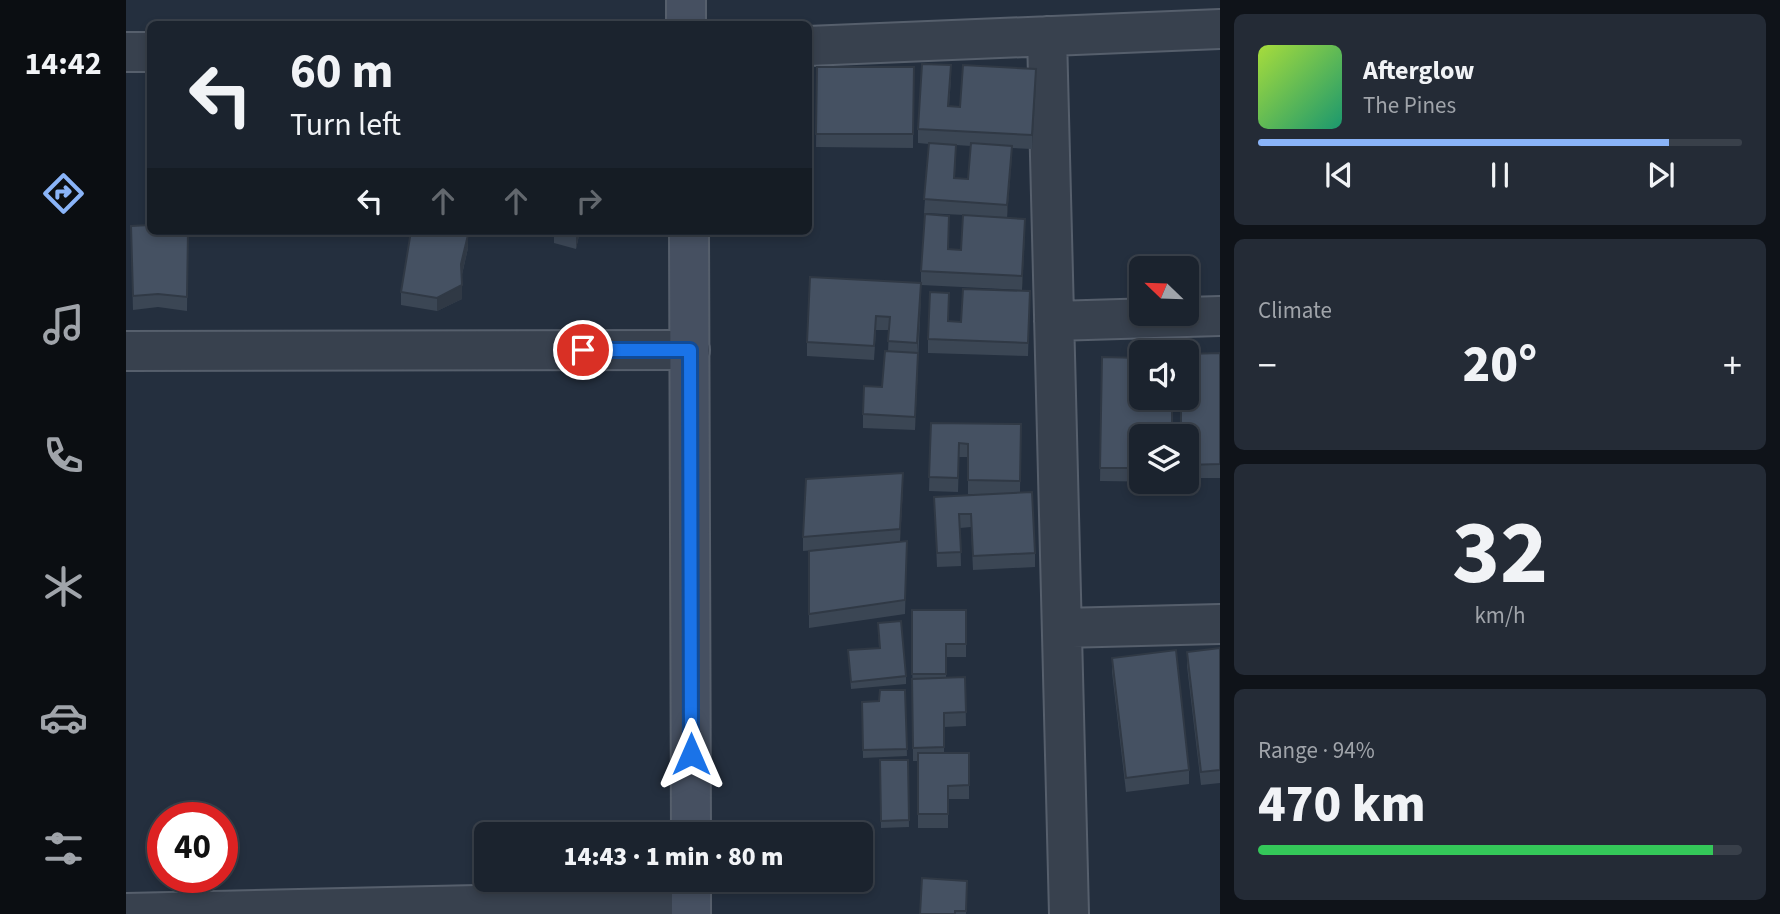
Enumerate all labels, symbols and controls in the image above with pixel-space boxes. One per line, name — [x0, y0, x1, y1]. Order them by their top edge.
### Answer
text: 60 m — [290, 37, 394, 107]
text: 14:42 — [24, 41, 102, 87]
icon: left — [175, 49, 266, 140]
text: Afterglow — [1363, 52, 1474, 89]
text: The Pines — [1363, 89, 1456, 122]
text: Turn left — [290, 102, 401, 148]
icon: previous — [1320, 156, 1358, 194]
icon: pause — [1481, 156, 1519, 194]
icon: next — [1642, 156, 1680, 194]
icon: directions — [39, 169, 88, 218]
icon: left — [351, 182, 389, 220]
icon: ahead — [424, 182, 462, 220]
icon: ahead — [497, 182, 535, 220]
icon: right — [570, 182, 608, 220]
north arrow — [1129, 256, 1199, 326]
map controls — [1129, 256, 1199, 494]
text: Climate — [1258, 294, 1332, 327]
icon: music — [39, 300, 88, 349]
pin — [553, 320, 613, 380]
text: 20° — [1463, 328, 1537, 402]
icon: arrive — [564, 331, 602, 369]
text: − — [1258, 339, 1277, 393]
text: + — [1723, 339, 1742, 393]
button: sound — [1129, 340, 1199, 410]
button: layers — [1129, 424, 1199, 494]
icon: phone — [39, 431, 88, 480]
text: 32 — [1452, 489, 1548, 618]
icon: climate — [39, 562, 88, 611]
text: km/h — [1474, 599, 1526, 632]
icon: car — [39, 693, 88, 742]
position arrow — [654, 717, 728, 791]
text: Range · 94% — [1258, 734, 1375, 767]
text: 470 km — [1258, 768, 1426, 842]
speed limit sign: 40 — [147, 802, 238, 893]
icon: filters — [39, 824, 88, 873]
text: 14:43 · 1 min · 80 m — [564, 838, 783, 875]

